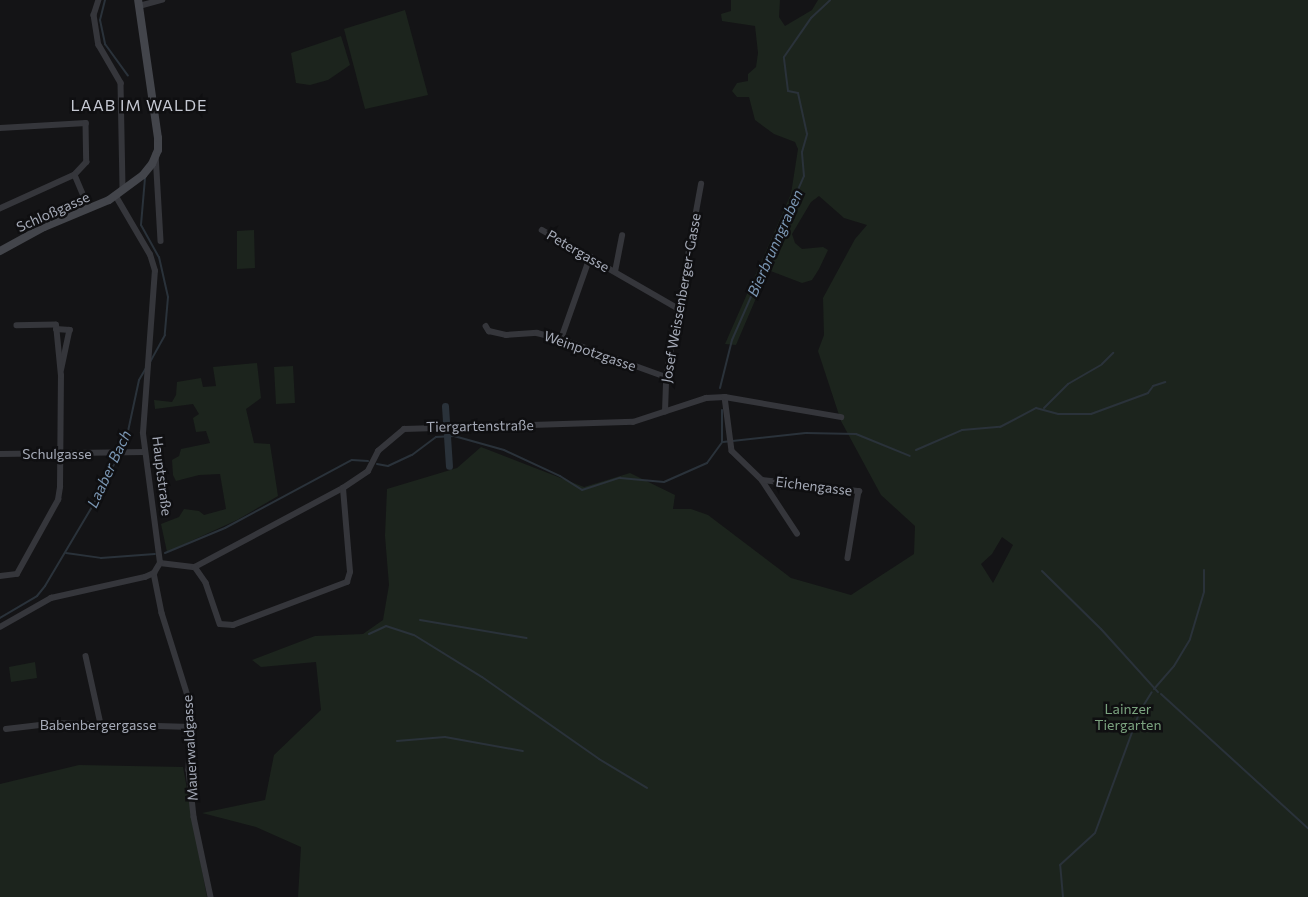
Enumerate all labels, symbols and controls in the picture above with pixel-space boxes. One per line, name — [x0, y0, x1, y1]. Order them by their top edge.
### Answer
district label: LAAB IM WALDE — [69, 95, 209, 115]
water label: Bierbrunngraben — [743, 187, 807, 299]
street label: Schloßgasse — [14, 188, 92, 236]
street label: Josef Weissenberger-Gasse — [658, 212, 704, 384]
street label: Petergasse — [544, 226, 612, 276]
street label: Weinpotzgasse — [542, 327, 638, 375]
street label: Tiergartenstraße — [426, 417, 534, 435]
water label: Laaber Bach — [83, 427, 135, 511]
street label: Hauptstraße — [149, 435, 175, 517]
street label: Schulgasse — [22, 446, 92, 462]
street label: Eichengasse — [775, 473, 853, 499]
street label: Mauerwaldgasse — [179, 694, 201, 802]
park label: Lainzer Tiergarten — [1095, 701, 1161, 734]
street label: Babenbergergasse — [40, 717, 156, 733]

